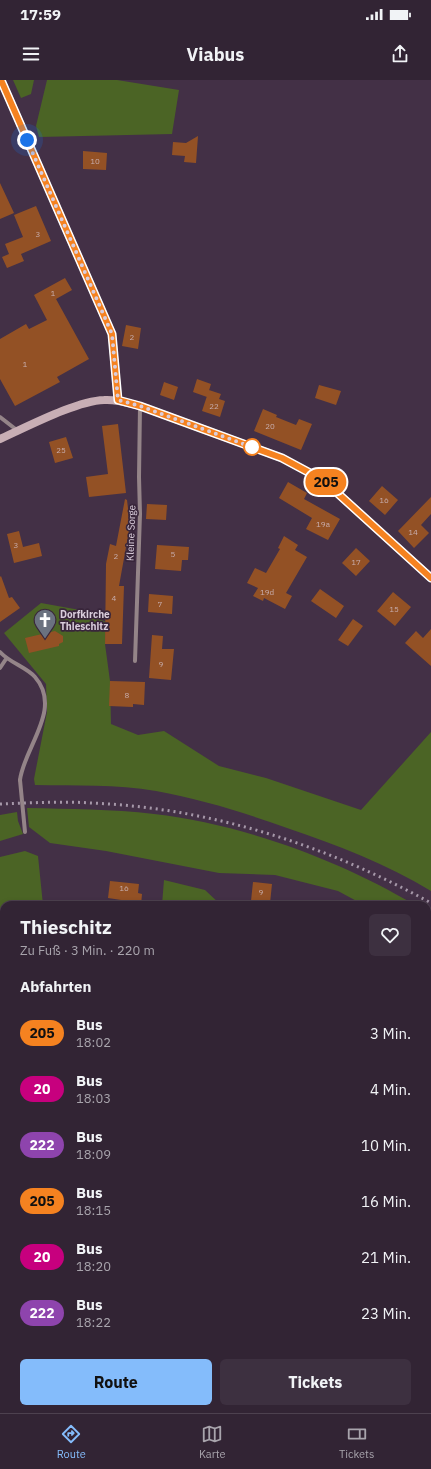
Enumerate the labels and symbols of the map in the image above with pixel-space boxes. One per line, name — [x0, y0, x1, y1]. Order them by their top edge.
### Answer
your location — [17, 130, 37, 150]
house number: 10 — [90, 156, 100, 166]
house number: 3 — [36, 229, 41, 239]
house number: 1 — [51, 288, 56, 298]
house number: 2 — [130, 332, 135, 342]
house number: 1 — [23, 359, 28, 369]
house number: 22 — [209, 401, 219, 411]
house number: 20 — [265, 421, 275, 431]
unlabelled marker — [243, 438, 261, 456]
house number: 25 — [56, 445, 66, 455]
line badge: 205 — [303, 469, 349, 495]
house number: 16 — [379, 495, 389, 505]
street label: Kleine Sorge — [124, 504, 138, 561]
house number: 19a — [316, 519, 331, 529]
house number: 14 — [408, 527, 418, 537]
house number: 3 — [14, 540, 19, 550]
house number: 5 — [171, 549, 176, 559]
house number: 2 — [114, 551, 119, 561]
house number: 17 — [351, 557, 361, 567]
house number: 19d — [260, 587, 274, 597]
house number: 4 — [112, 593, 117, 603]
house number: 7 — [158, 599, 163, 609]
house number: 15 — [389, 604, 399, 614]
church icon: Dorfkirche Thieschitz — [32, 607, 58, 640]
place label: Dorfkirche Thieschitz — [60, 608, 110, 633]
house number: 9 — [159, 659, 164, 669]
house number: 8 — [125, 690, 130, 700]
house number: 16 — [119, 883, 129, 893]
house number: 9 — [259, 887, 264, 897]

